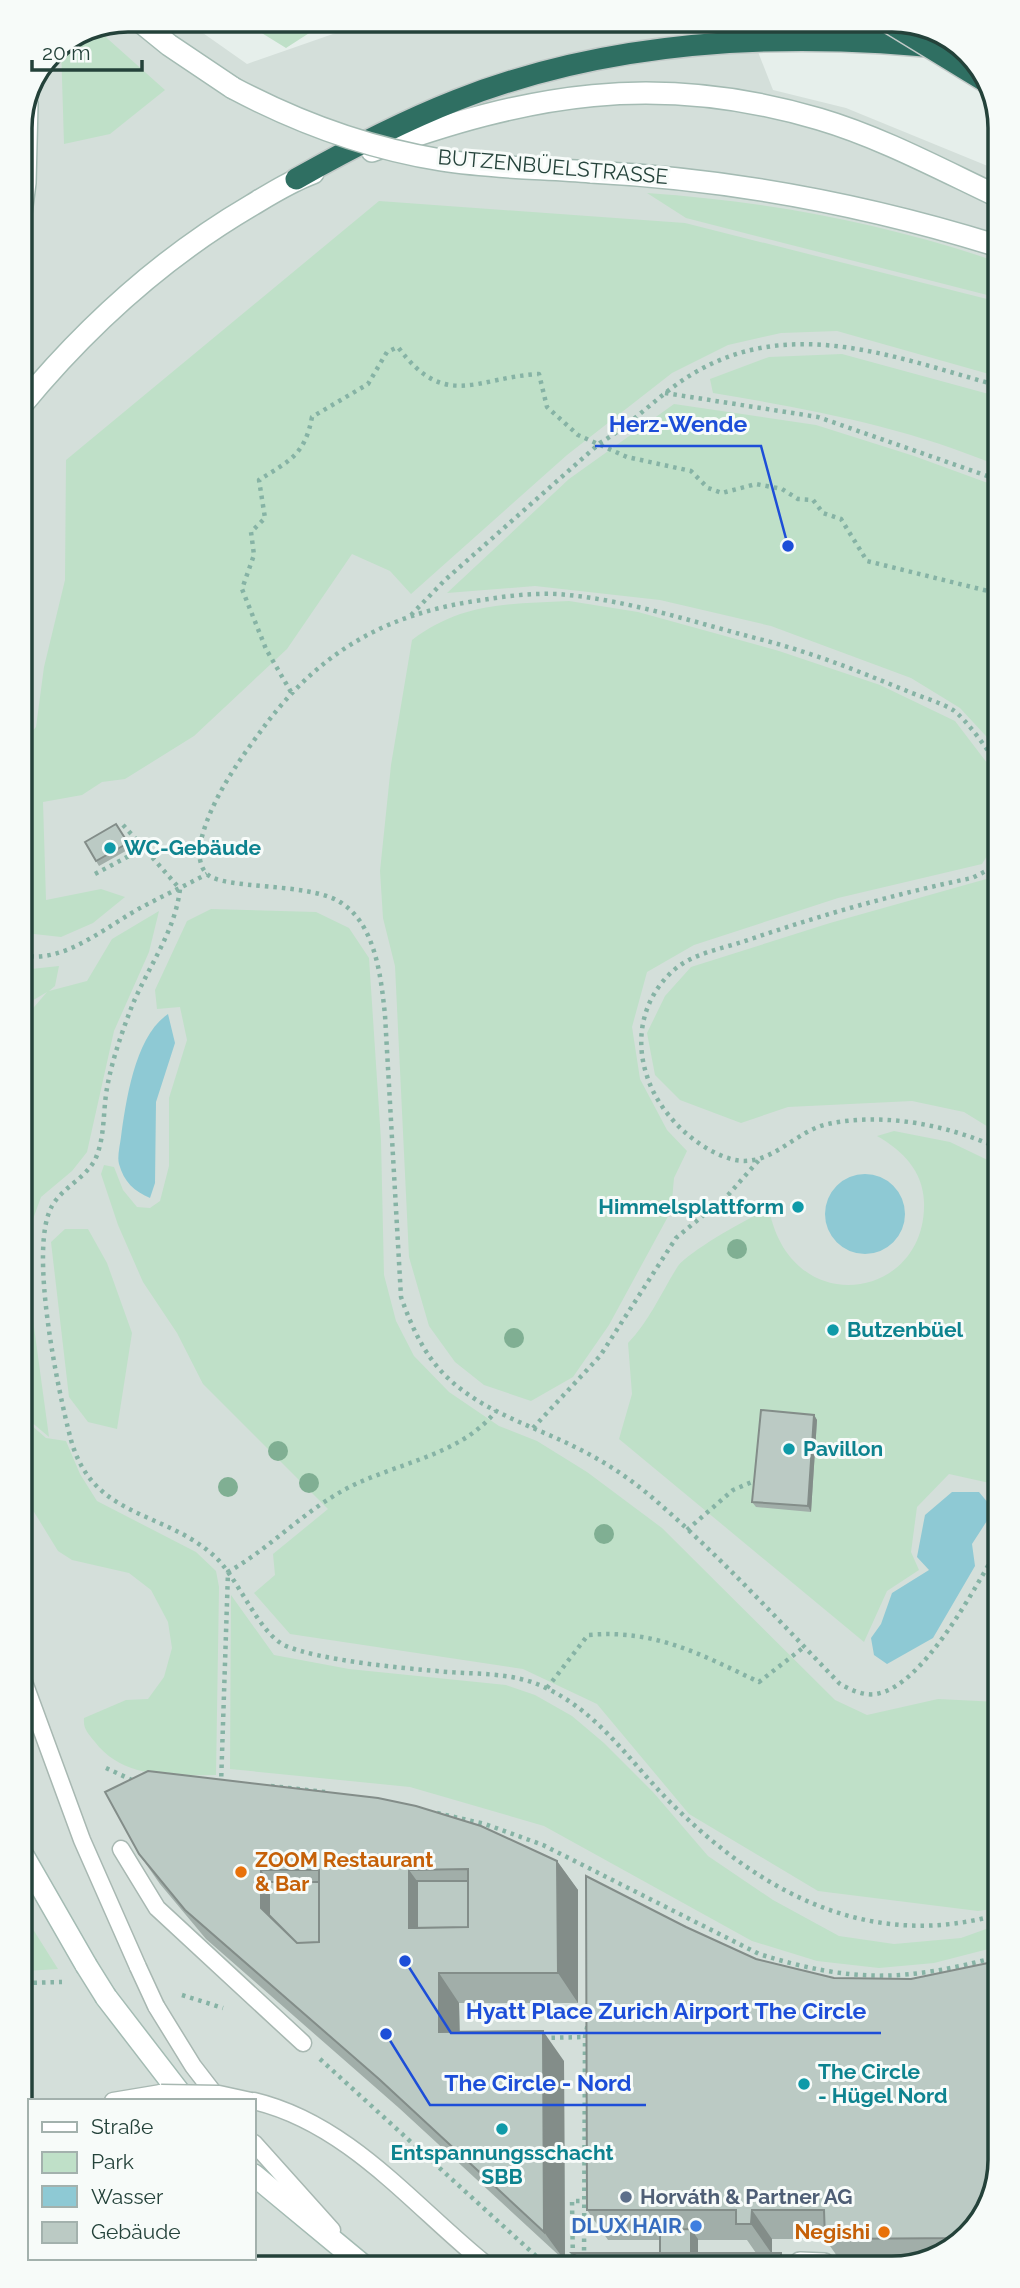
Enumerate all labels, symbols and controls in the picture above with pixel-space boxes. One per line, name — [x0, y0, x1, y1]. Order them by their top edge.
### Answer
scale bar — [32, 28, 142, 72]
text: 20 m — [42, 40, 90, 65]
street label: BUTZENBÜELSTRASSE — [437, 144, 669, 189]
callout: Herz-Wende — [595, 402, 761, 446]
text: Herz-Wende — [609, 410, 747, 437]
place label: WC-Gebäude — [124, 835, 261, 860]
marker: WC-Gebäude — [102, 840, 118, 856]
place label: Himmelsplattform — [598, 1194, 784, 1219]
marker: Himmelsplattform — [790, 1199, 806, 1215]
place label: Butzenbüel — [847, 1317, 964, 1342]
marker: Butzenbüel — [825, 1322, 841, 1338]
place label: Pavillon — [803, 1436, 883, 1461]
marker: Pavillon — [781, 1441, 797, 1457]
place label: ZOOM Restaurant & Bar — [255, 1847, 433, 1896]
marker: ZOOM Restaurant & Bar — [233, 1864, 249, 1880]
callout: Hyatt Place Zurich Airport The Circle — [451, 1989, 881, 2033]
text: Hyatt Place Zurich Airport The Circle — [466, 1997, 867, 2024]
place label: The Circle - Hügel Nord — [818, 2059, 948, 2108]
callout: The Circle - Nord — [430, 2061, 646, 2105]
text: The Circle - Nord — [444, 2069, 632, 2096]
marker: The Circle - Hügel Nord — [796, 2076, 812, 2092]
legend — [28, 2099, 256, 2260]
text: Straße — [91, 2114, 153, 2139]
marker: Entspannungsschacht SBB — [494, 2121, 510, 2137]
place label: Entspannungsschacht SBB — [390, 2140, 614, 2189]
text: Park — [91, 2149, 134, 2174]
text: Wasser — [91, 2184, 164, 2209]
place label: Horváth & Partner AG — [640, 2184, 853, 2209]
marker: Horváth & Partner AG — [618, 2189, 634, 2205]
place label: DLUX HAIR — [571, 2213, 682, 2238]
marker: DLUX HAIR — [688, 2218, 704, 2234]
text: Gebäude — [91, 2219, 181, 2244]
place label: Negishi — [795, 2219, 870, 2244]
marker: Negishi — [876, 2224, 892, 2240]

